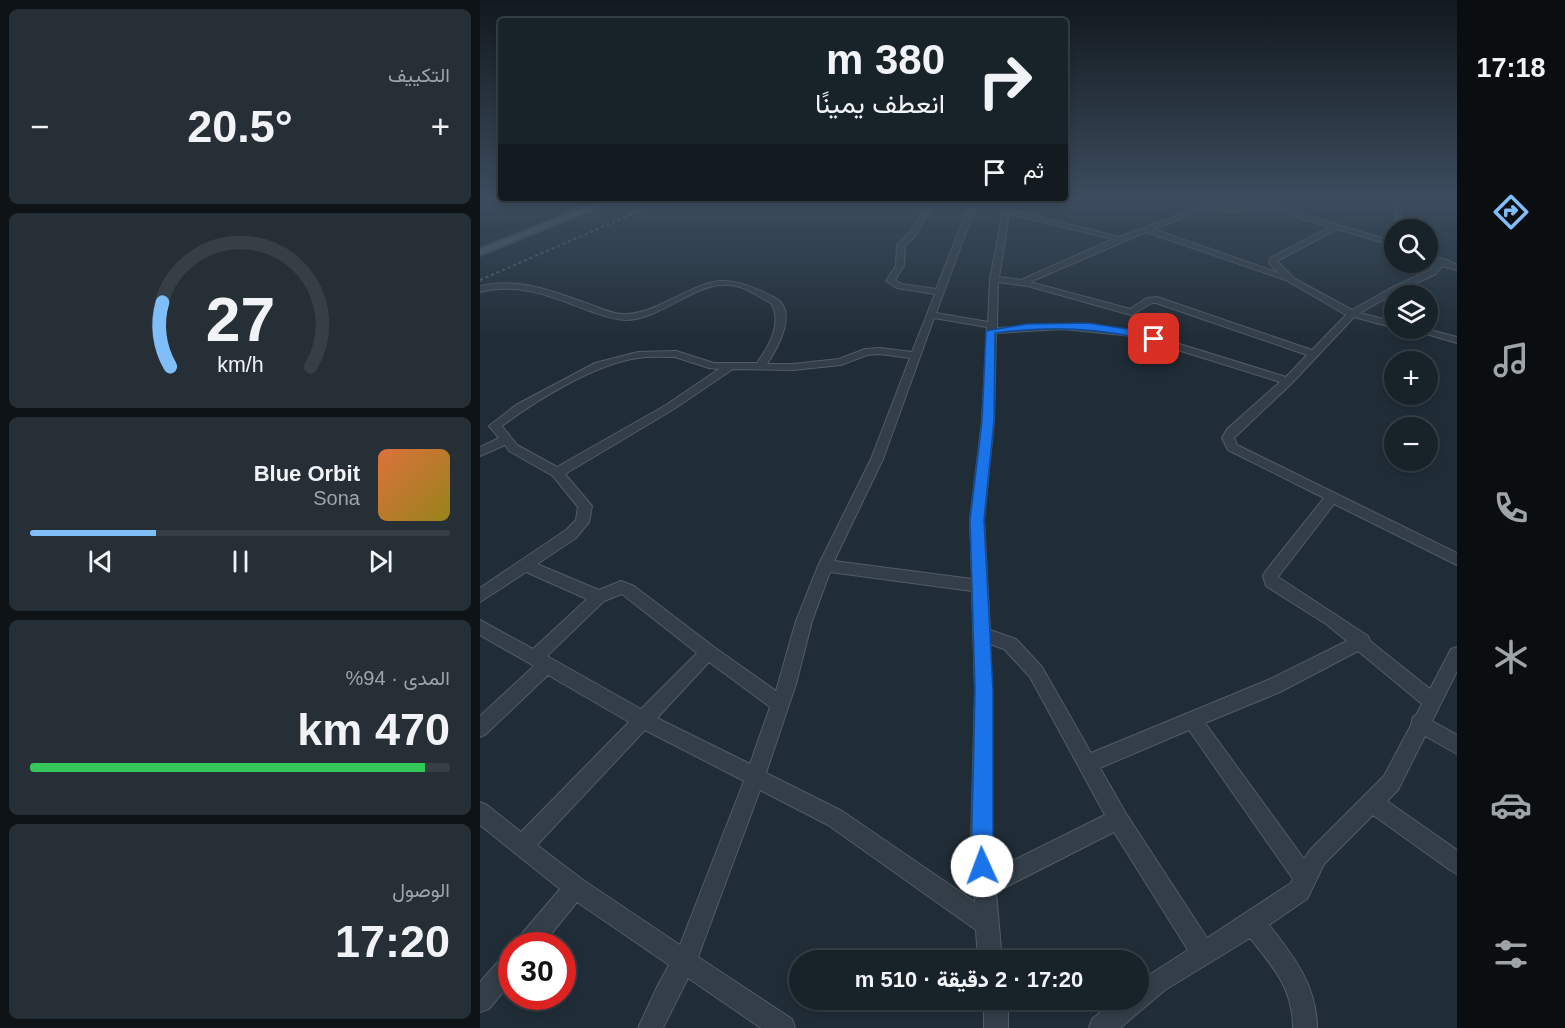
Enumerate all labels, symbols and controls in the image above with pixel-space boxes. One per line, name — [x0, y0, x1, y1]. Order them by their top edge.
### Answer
text: 380 m — [826, 36, 945, 83]
icon: right — [966, 42, 1044, 120]
text: 17:18 — [1476, 53, 1546, 83]
text: التكييف — [388, 64, 450, 86]
text: انعطف يمينًا — [815, 89, 945, 119]
text: 20.5° — [187, 101, 293, 152]
text: − — [30, 108, 49, 145]
text: + — [431, 108, 450, 145]
icon: arrive — [978, 156, 1011, 189]
text: ثم — [1023, 158, 1044, 183]
icon: directions — [1490, 191, 1532, 233]
map controls — [1384, 219, 1438, 471]
button: search — [1384, 219, 1438, 273]
text: 27 — [205, 285, 275, 354]
button: layers — [1384, 285, 1438, 339]
pin — [1128, 313, 1179, 364]
icon: arrive — [1137, 322, 1170, 355]
icon: music — [1490, 339, 1532, 381]
button: + — [1384, 351, 1438, 405]
text: km/h — [217, 354, 263, 378]
button: − — [1384, 417, 1438, 471]
text: Blue Orbit — [254, 461, 360, 486]
text: Sona — [313, 487, 360, 509]
icon: phone — [1490, 487, 1532, 529]
icon: previous — [84, 545, 117, 578]
icon: pause — [224, 545, 257, 578]
icon: next — [364, 545, 397, 578]
icon: climate — [1490, 636, 1532, 678]
text: المدى · 94% — [346, 667, 450, 689]
text: 470 km — [297, 704, 450, 755]
icon: car — [1490, 784, 1532, 826]
position arrow — [950, 834, 1014, 898]
text: الوصول — [392, 879, 450, 901]
text: 17:20 — [335, 916, 450, 967]
speed limit sign: 30 — [498, 932, 576, 1010]
icon: filters — [1490, 933, 1532, 975]
text: 17:20 · 2 دقيقة · 510 m — [855, 967, 1083, 992]

